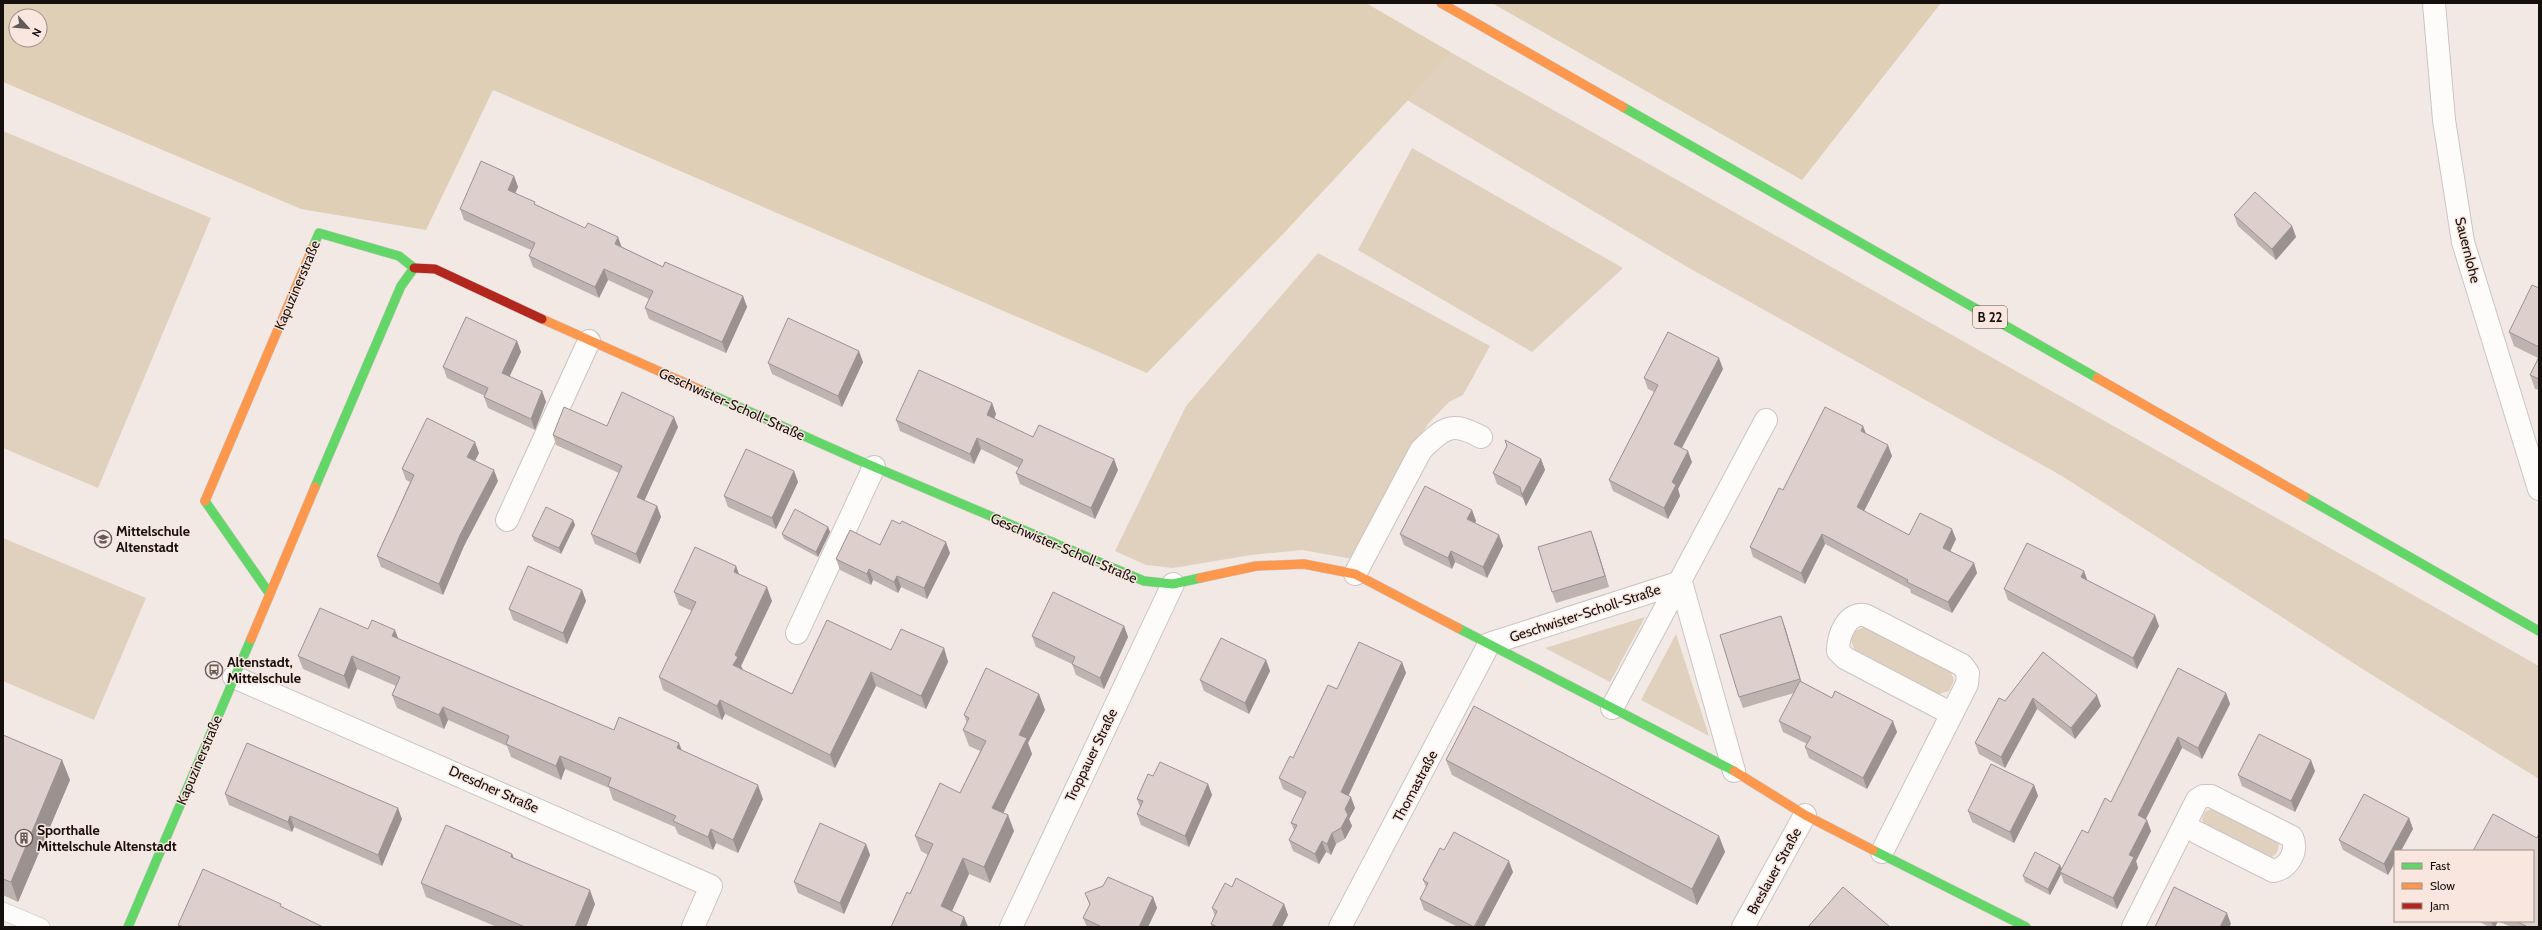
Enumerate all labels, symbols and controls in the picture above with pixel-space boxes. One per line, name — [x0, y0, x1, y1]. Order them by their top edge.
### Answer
north arrow — [8, 8, 48, 48]
text: N — [29, 26, 45, 39]
street label: Sauernlohe — [2451, 215, 2485, 285]
street label: Kapuzinerstraße — [270, 238, 324, 332]
road number: B 22 — [1973, 306, 2007, 328]
street label: Geschwister-Scholl-Straße — [656, 364, 808, 444]
street label: Geschwister-Scholl-Straße — [988, 509, 1140, 587]
place label: Mittelschule Altenstadt — [116, 522, 190, 556]
school or university icon: Mittelschule Altenstadt — [93, 529, 113, 549]
street label: Geschwister-Scholl-Straße — [1507, 580, 1663, 646]
place label: Altenstadt, Mittelschule — [227, 653, 301, 687]
bus stop icon: Altenstadt, Mittelschule — [204, 660, 224, 680]
street label: Troppauer Straße — [1061, 705, 1121, 805]
street label: Kapuzinerstraße — [172, 713, 226, 807]
street label: Thomastraße — [1389, 747, 1441, 825]
street label: Dresdner Straße — [446, 761, 542, 817]
place label: Sporthalle Mittelschule Altenstadt — [37, 821, 177, 855]
street label: Breslauer Straße — [1743, 824, 1805, 918]
building icon: Sporthalle Mittelschule Altenstadt — [14, 828, 34, 848]
legend — [2394, 850, 2534, 922]
text: Fast — [2430, 858, 2450, 873]
text: Slow — [2430, 878, 2455, 893]
text: Jam — [2429, 898, 2449, 913]

